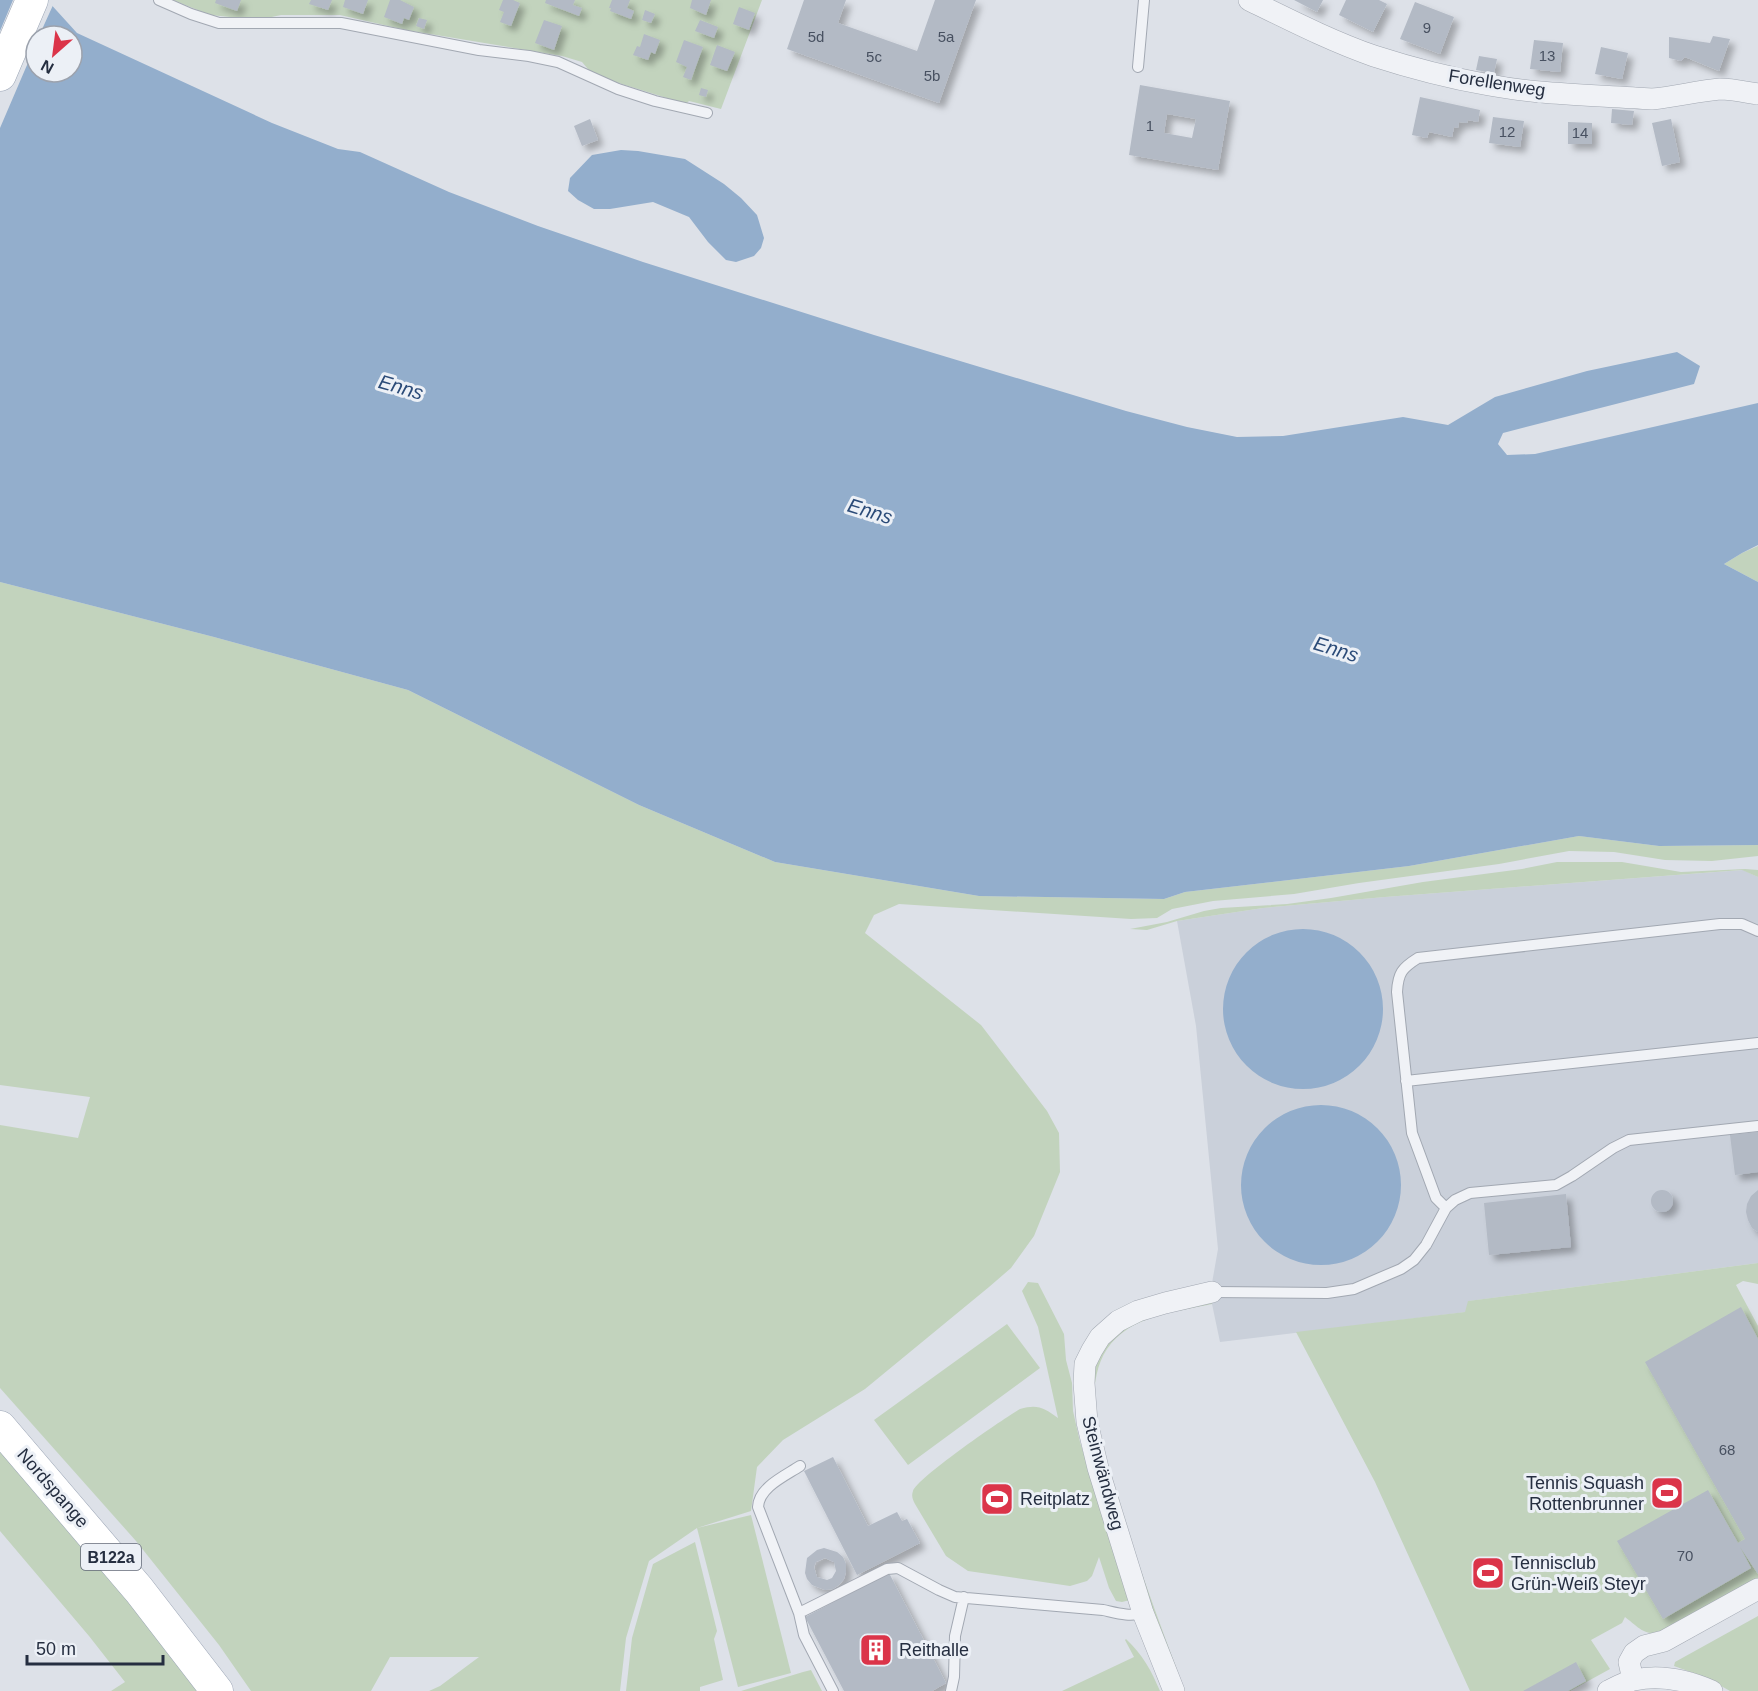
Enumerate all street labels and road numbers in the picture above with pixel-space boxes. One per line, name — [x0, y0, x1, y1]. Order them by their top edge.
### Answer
street label: Forellenweg — [1447, 65, 1547, 101]
street label: Steinwändweg — [1078, 1414, 1128, 1532]
street label: Nordspange — [13, 1444, 93, 1532]
road number: B122a — [81, 1544, 141, 1570]

